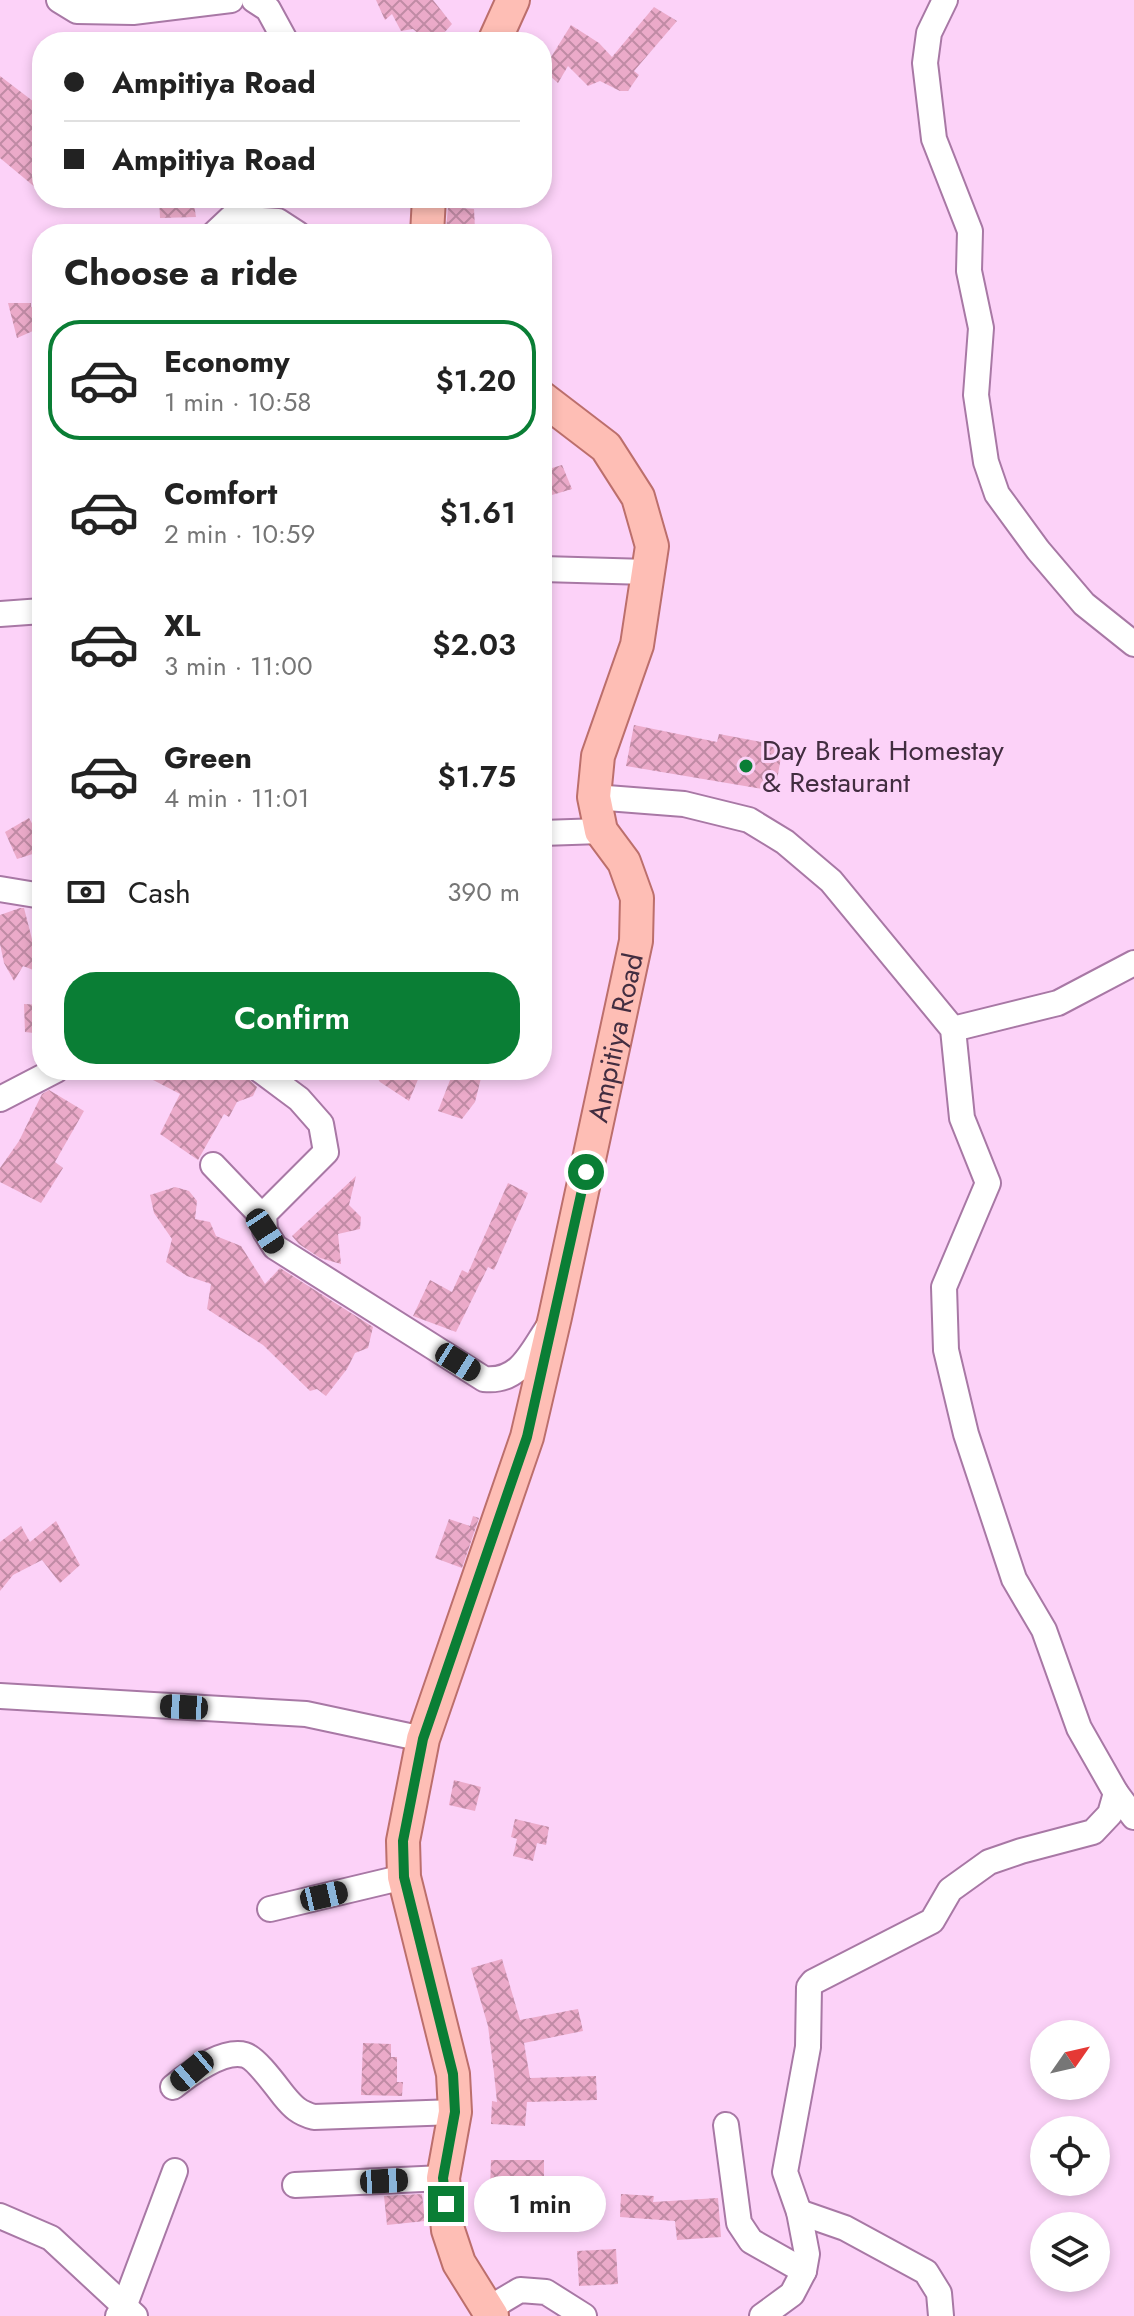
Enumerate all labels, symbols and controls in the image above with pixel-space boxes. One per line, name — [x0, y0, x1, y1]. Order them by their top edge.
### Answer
text: Ampitiya Road — [112, 61, 316, 104]
text: Ampitiya Road — [112, 138, 316, 181]
text: Choose a ride — [64, 246, 298, 298]
text: Economy — [164, 340, 290, 383]
icon: car — [68, 344, 140, 416]
text: $1.20 — [435, 359, 516, 402]
text: 1 min · 10:58 — [164, 383, 312, 421]
text: Comfort — [164, 472, 277, 515]
icon: car — [68, 476, 140, 548]
text: $1.61 — [440, 491, 516, 534]
text: 2 min · 10:59 — [164, 515, 315, 553]
text: XL — [164, 604, 200, 647]
icon: car — [68, 608, 140, 680]
text: $2.03 — [432, 623, 516, 666]
text: 3 min · 11:00 — [164, 647, 313, 685]
place label: Day Break Homestay & Restaurant — [762, 730, 1004, 803]
text: Green — [164, 736, 252, 779]
icon: car — [68, 740, 140, 812]
text: $1.75 — [438, 755, 516, 798]
marker: Day Break Homestay & Restaurant — [737, 757, 755, 775]
text: 4 min · 11:01 — [164, 779, 310, 817]
icon: cash — [64, 870, 108, 914]
text: Cash — [128, 871, 191, 914]
text: 390 m — [447, 873, 520, 911]
street label: Ampitiya Road — [577, 949, 653, 1126]
button: Confirm — [64, 972, 520, 1064]
route start — [568, 1154, 604, 1190]
car — [242, 1204, 288, 1258]
car — [431, 1339, 485, 1385]
car — [159, 1694, 209, 1720]
car — [298, 1879, 350, 1913]
north arrow — [1030, 2020, 1110, 2100]
map controls — [1030, 2020, 1110, 2292]
car — [166, 2046, 218, 2096]
button: locate — [1030, 2116, 1110, 2196]
car — [359, 2168, 409, 2194]
callout: 1 min — [474, 2176, 606, 2232]
text: 1 min — [508, 2185, 572, 2223]
route end — [428, 2186, 464, 2222]
button: layers — [1030, 2212, 1110, 2292]

